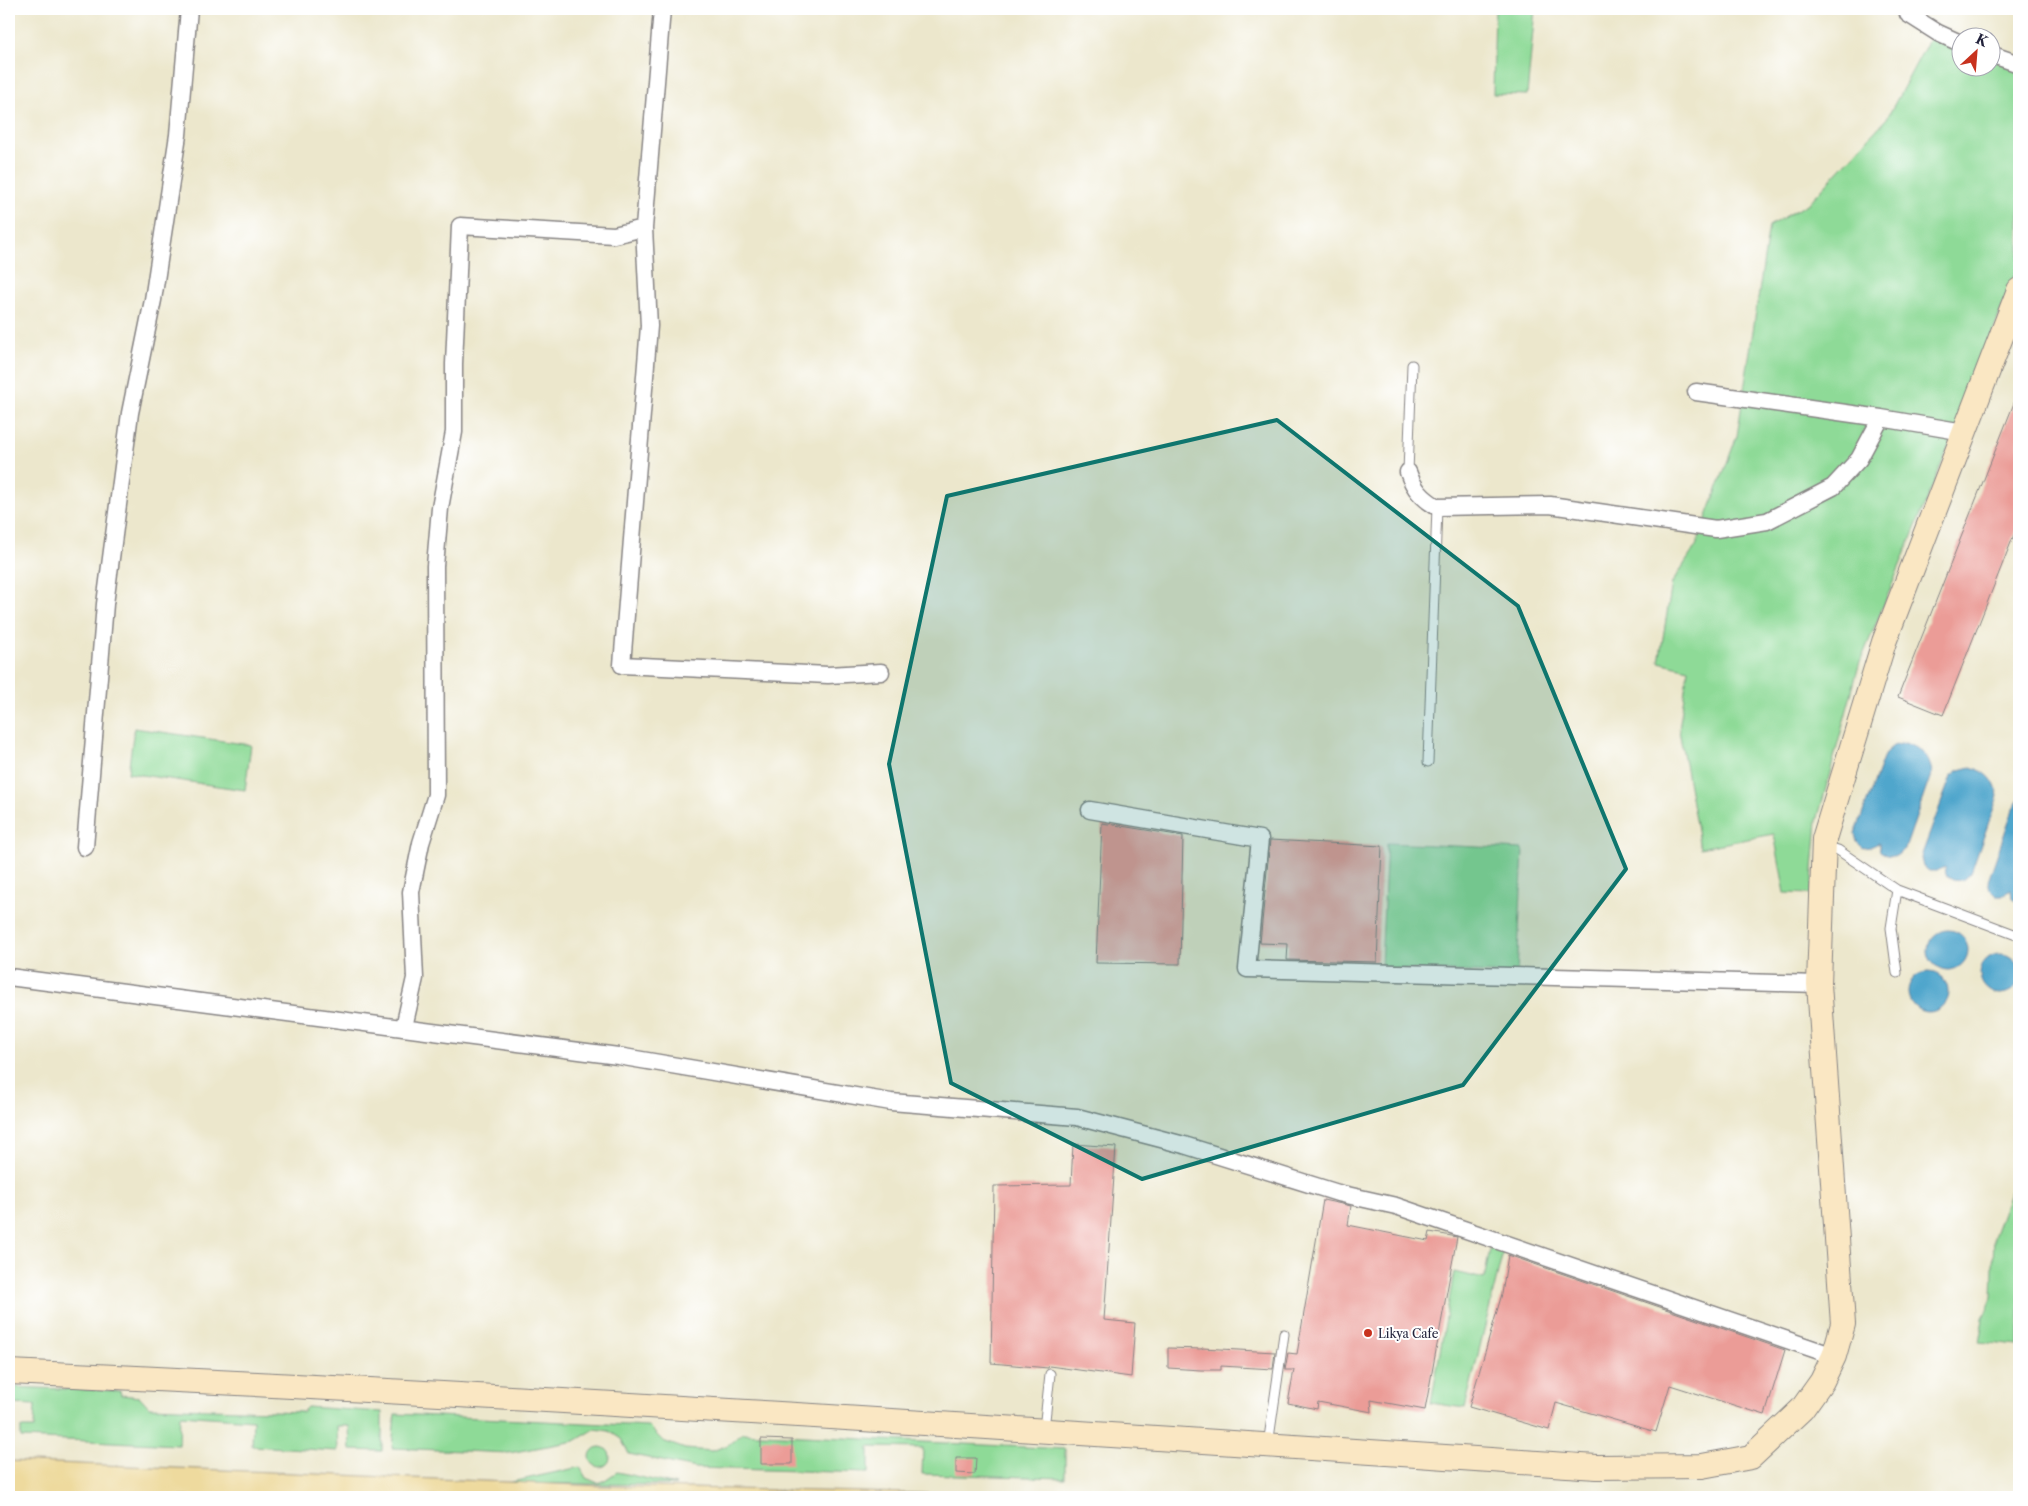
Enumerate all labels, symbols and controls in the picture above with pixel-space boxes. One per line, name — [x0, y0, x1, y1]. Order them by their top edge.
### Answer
north arrow — [1950, 28, 2000, 78]
text: K — [1973, 30, 1991, 51]
place label: Likya Cafe — [1378, 1326, 1439, 1341]
marker: Likya Cafe — [1362, 1327, 1374, 1339]

